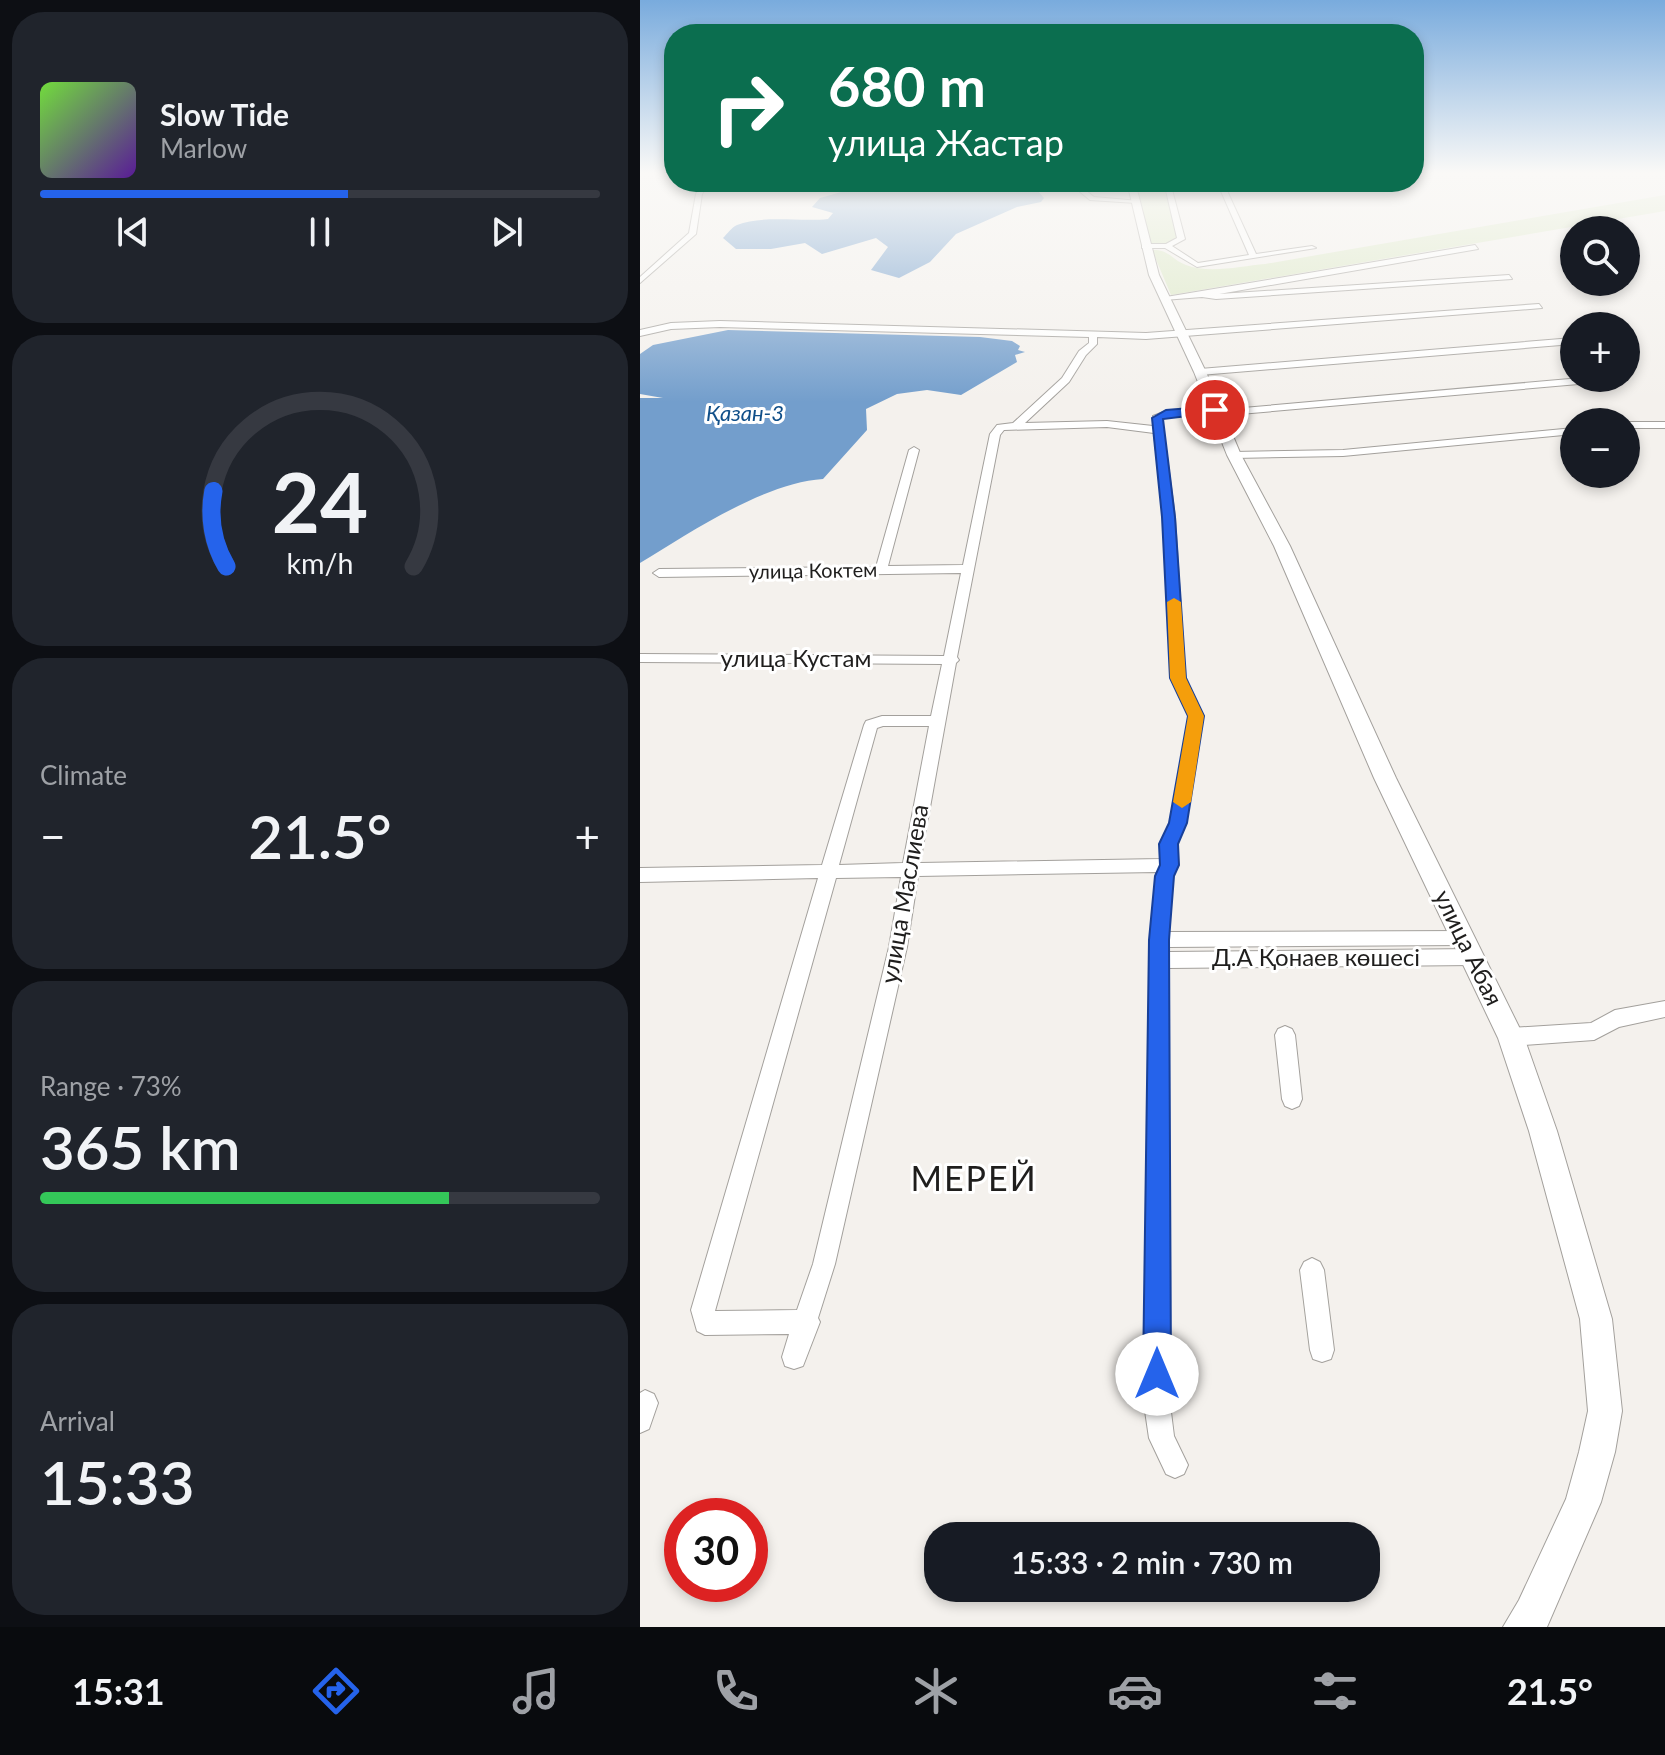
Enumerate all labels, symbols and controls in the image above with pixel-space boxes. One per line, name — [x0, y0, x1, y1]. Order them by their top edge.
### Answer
text: 680 m — [828, 52, 986, 119]
icon: right — [696, 56, 800, 160]
text: Slow Tide — [160, 96, 289, 132]
text: улица Жастар — [828, 120, 1064, 164]
text: Marlow — [160, 132, 247, 164]
icon: previous — [111, 210, 155, 254]
icon: pause — [298, 210, 342, 254]
icon: next — [485, 210, 529, 254]
map controls — [1560, 216, 1640, 488]
button: search — [1560, 216, 1640, 296]
button: + — [1560, 312, 1640, 392]
pin — [1181, 376, 1249, 444]
icon: arrive — [1193, 388, 1237, 432]
water label: Қазан-3 — [706, 399, 784, 426]
button: − — [1560, 408, 1640, 488]
text: 24 — [272, 450, 368, 550]
text: km/h — [287, 546, 353, 580]
street label: улица Коктем — [749, 557, 877, 583]
street label: улица Кустам — [721, 643, 871, 672]
text: Climate — [40, 759, 127, 791]
text: 21.5° — [248, 800, 392, 872]
street label: улица Маслиева — [873, 802, 934, 986]
text: − — [40, 810, 66, 862]
text: + — [574, 810, 600, 862]
street label: улица Абая — [1429, 885, 1510, 1010]
street label: Д.А Қонаев көшесі — [1212, 942, 1420, 971]
text: Range · 73% — [40, 1070, 182, 1102]
text: 365 km — [40, 1111, 241, 1183]
district label: МЕРЕЙ — [910, 1157, 1038, 1198]
position arrow — [1115, 1332, 1199, 1416]
text: Arrival — [40, 1405, 115, 1437]
text: 15:33 — [40, 1446, 194, 1518]
speed limit sign: 30 — [664, 1498, 768, 1602]
text: 15:33 · 2 min · 730 m — [1011, 1544, 1293, 1580]
icon: directions — [308, 1663, 364, 1719]
icon: music — [508, 1663, 564, 1719]
icon: phone — [708, 1663, 764, 1719]
icon: climate — [908, 1663, 964, 1719]
icon: car — [1107, 1663, 1163, 1719]
icon: filters — [1307, 1663, 1363, 1719]
text: 15:31 — [72, 1669, 165, 1713]
text: 21.5° — [1507, 1669, 1593, 1713]

